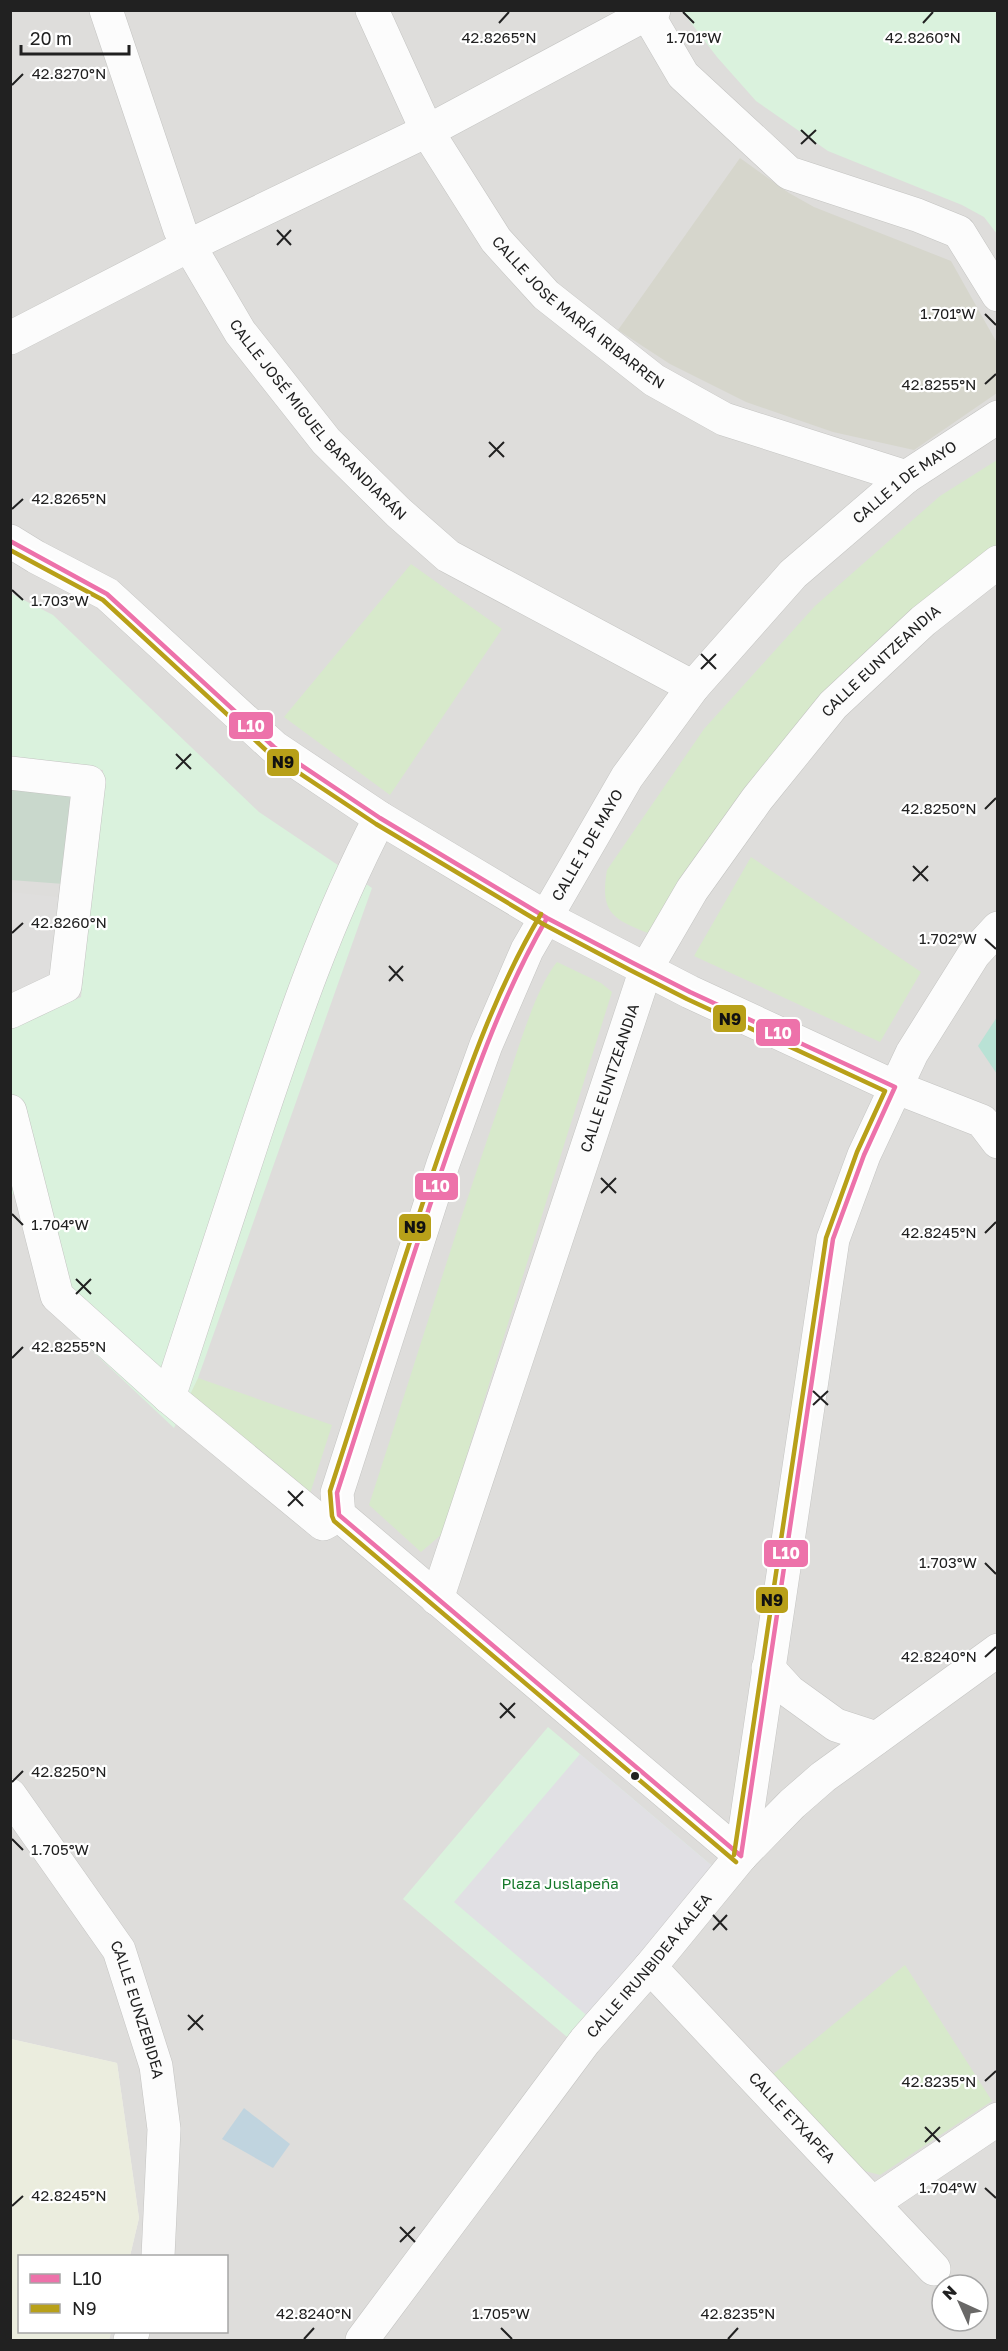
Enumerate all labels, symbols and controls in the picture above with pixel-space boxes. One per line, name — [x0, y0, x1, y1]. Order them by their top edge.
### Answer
scale bar — [21, 18, 129, 56]
text: 20 m — [30, 27, 72, 49]
text: 42.8265°N — [461, 28, 537, 46]
text: 1.701°W — [666, 28, 722, 46]
text: 42.8260°N — [885, 28, 961, 46]
text: 42.8270°N — [32, 64, 106, 82]
street label: CALLE JOSE MARÍA IRIBARREN — [489, 232, 668, 392]
text: 1.701°W — [920, 304, 976, 322]
street label: CALLE JOSÉ MIGUEL BARANDIARÁN — [227, 316, 411, 523]
text: 42.8255°N — [902, 375, 976, 393]
street label: CALLE 1 DE MAYO — [848, 436, 960, 527]
text: 42.8265°N — [31, 489, 107, 507]
text: 1.703°W — [31, 591, 89, 609]
street label: CALLE EUNTZEANDIA — [817, 601, 944, 720]
line badge: L10 — [228, 711, 274, 740]
text: L10 — [237, 716, 265, 736]
line badge: N9 — [266, 748, 300, 777]
text: N9 — [272, 752, 294, 772]
street label: CALLE 1 DE MAYO — [547, 786, 626, 904]
text: 42.8250°N — [901, 799, 977, 817]
text: 42.8260°N — [31, 913, 107, 931]
text: 1.702°W — [919, 929, 977, 947]
street label: CALLE EUNTZEANDIA — [576, 1001, 642, 1154]
line badge: N9 — [712, 1004, 747, 1033]
text: N9 — [719, 1009, 741, 1029]
line badge: L10 — [755, 1018, 801, 1047]
text: L10 — [764, 1023, 792, 1043]
line badge: L10 — [414, 1172, 459, 1201]
text: L10 — [422, 1176, 450, 1196]
line badge: N9 — [398, 1213, 432, 1242]
text: 1.704°W — [31, 1215, 89, 1233]
text: N9 — [404, 1217, 426, 1237]
text: 42.8245°N — [901, 1223, 977, 1241]
text: 42.8255°N — [32, 1337, 106, 1355]
line badge: L10 — [763, 1539, 809, 1568]
text: L10 — [772, 1543, 800, 1563]
text: 1.703°W — [919, 1553, 977, 1571]
line badge: N9 — [755, 1586, 789, 1614]
text: N9 — [761, 1590, 783, 1610]
text: 42.8240°N — [901, 1647, 977, 1665]
text: 42.8250°N — [31, 1762, 107, 1780]
unlabelled marker — [629, 1770, 641, 1782]
text: 1.705°W — [31, 1840, 89, 1858]
park label: Plaza Juslapeña — [501, 1874, 619, 1892]
street label: CALLE IRUNBIDEA KALEA — [582, 1889, 715, 2041]
street label: CALLE EUNZEBIDEA — [107, 1936, 168, 2080]
street label: CALLE ETXAPEA — [746, 2068, 839, 2166]
text: 42.8235°N — [902, 2072, 976, 2090]
text: 1.704°W — [919, 2178, 977, 2196]
text: 42.8245°N — [31, 2186, 107, 2204]
legend — [18, 2255, 228, 2333]
text: L10 — [72, 2267, 102, 2289]
north arrow — [930, 2273, 990, 2333]
text: N — [938, 2281, 961, 2304]
text: N9 — [72, 2297, 97, 2319]
text: 42.8240°N — [276, 2304, 352, 2322]
text: 1.705°W — [472, 2304, 530, 2322]
text: 42.8235°N — [701, 2304, 775, 2322]

